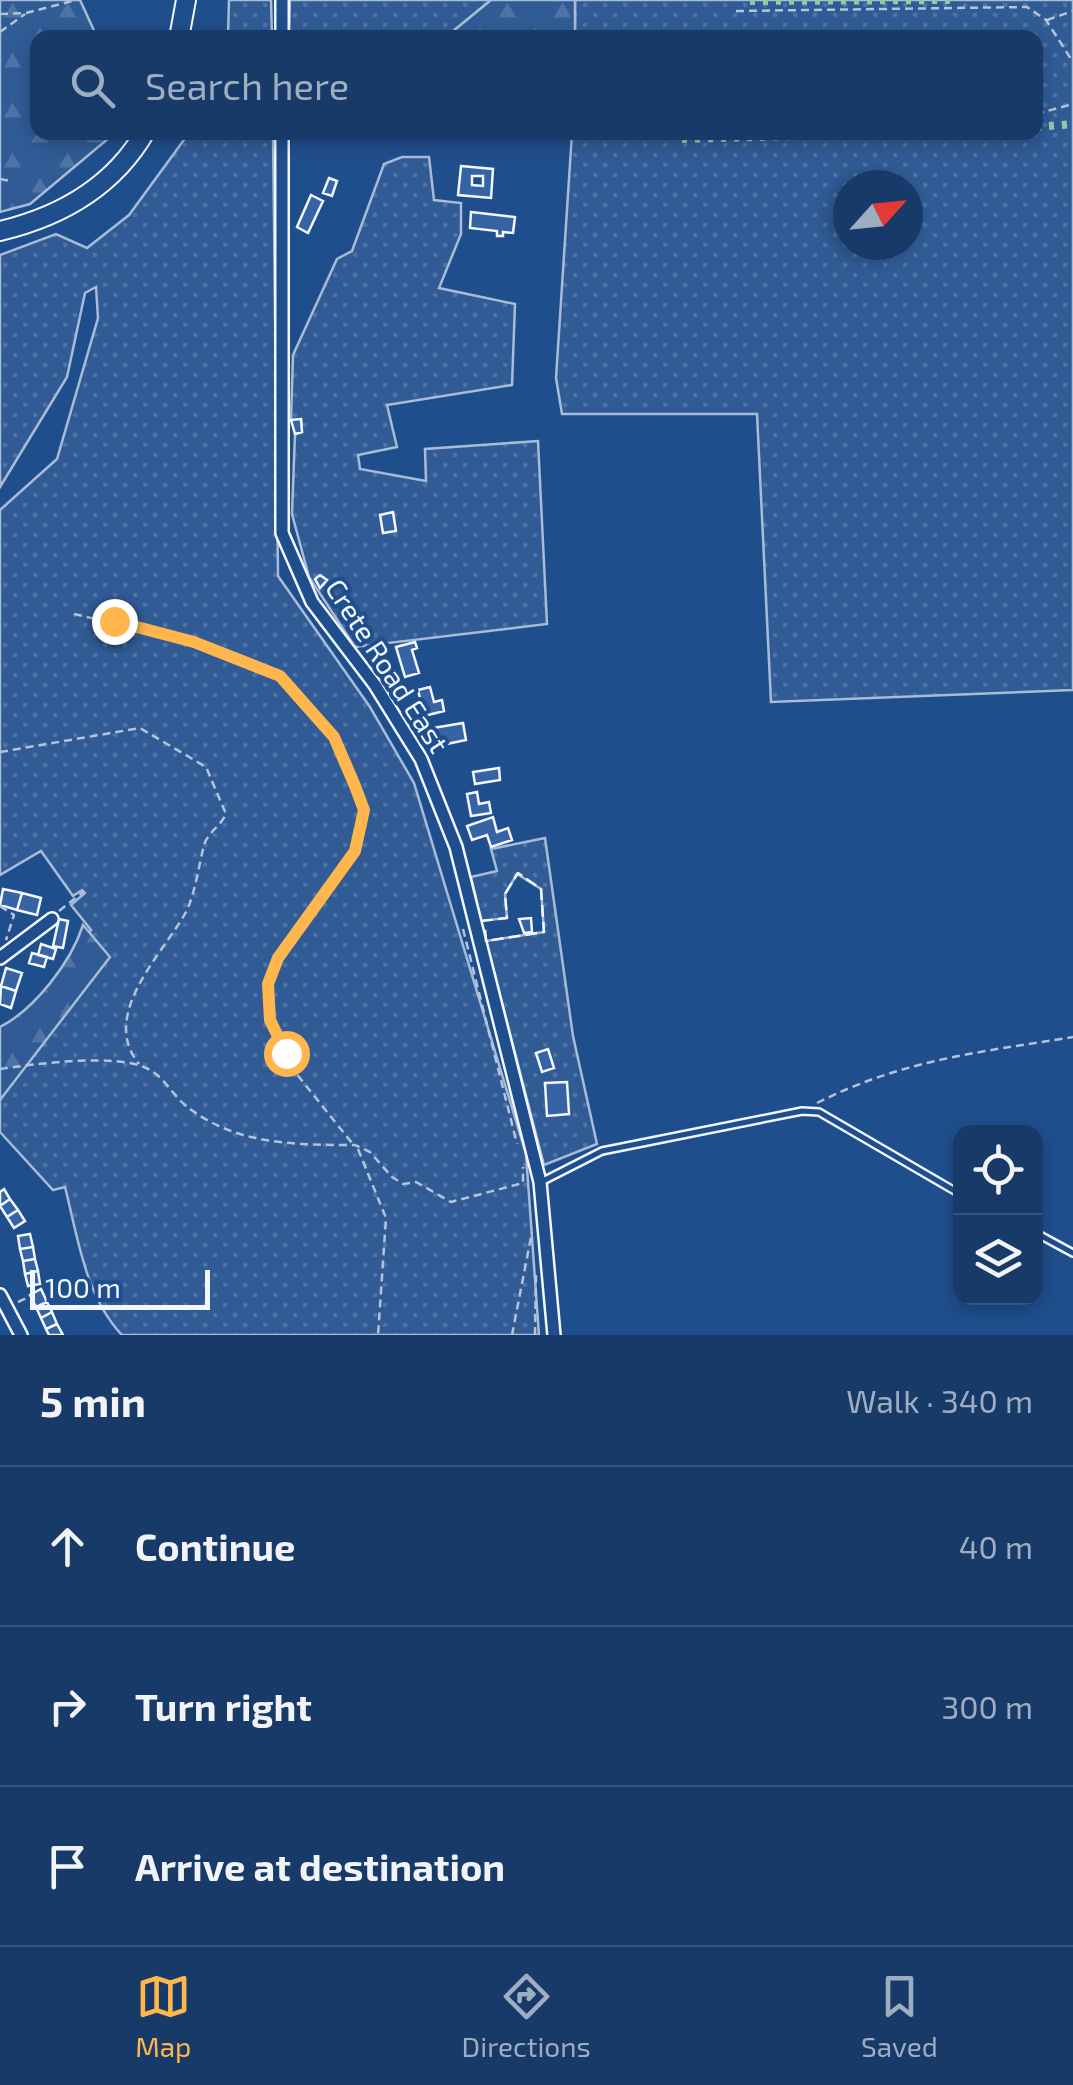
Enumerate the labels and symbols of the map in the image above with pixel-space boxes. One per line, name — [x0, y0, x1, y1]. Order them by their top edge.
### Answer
north arrow — [833, 170, 923, 260]
street label: Crete Road East — [319, 572, 457, 759]
route end — [92, 599, 138, 645]
route start — [264, 1031, 310, 1077]
scale bar — [30, 1265, 210, 1310]

